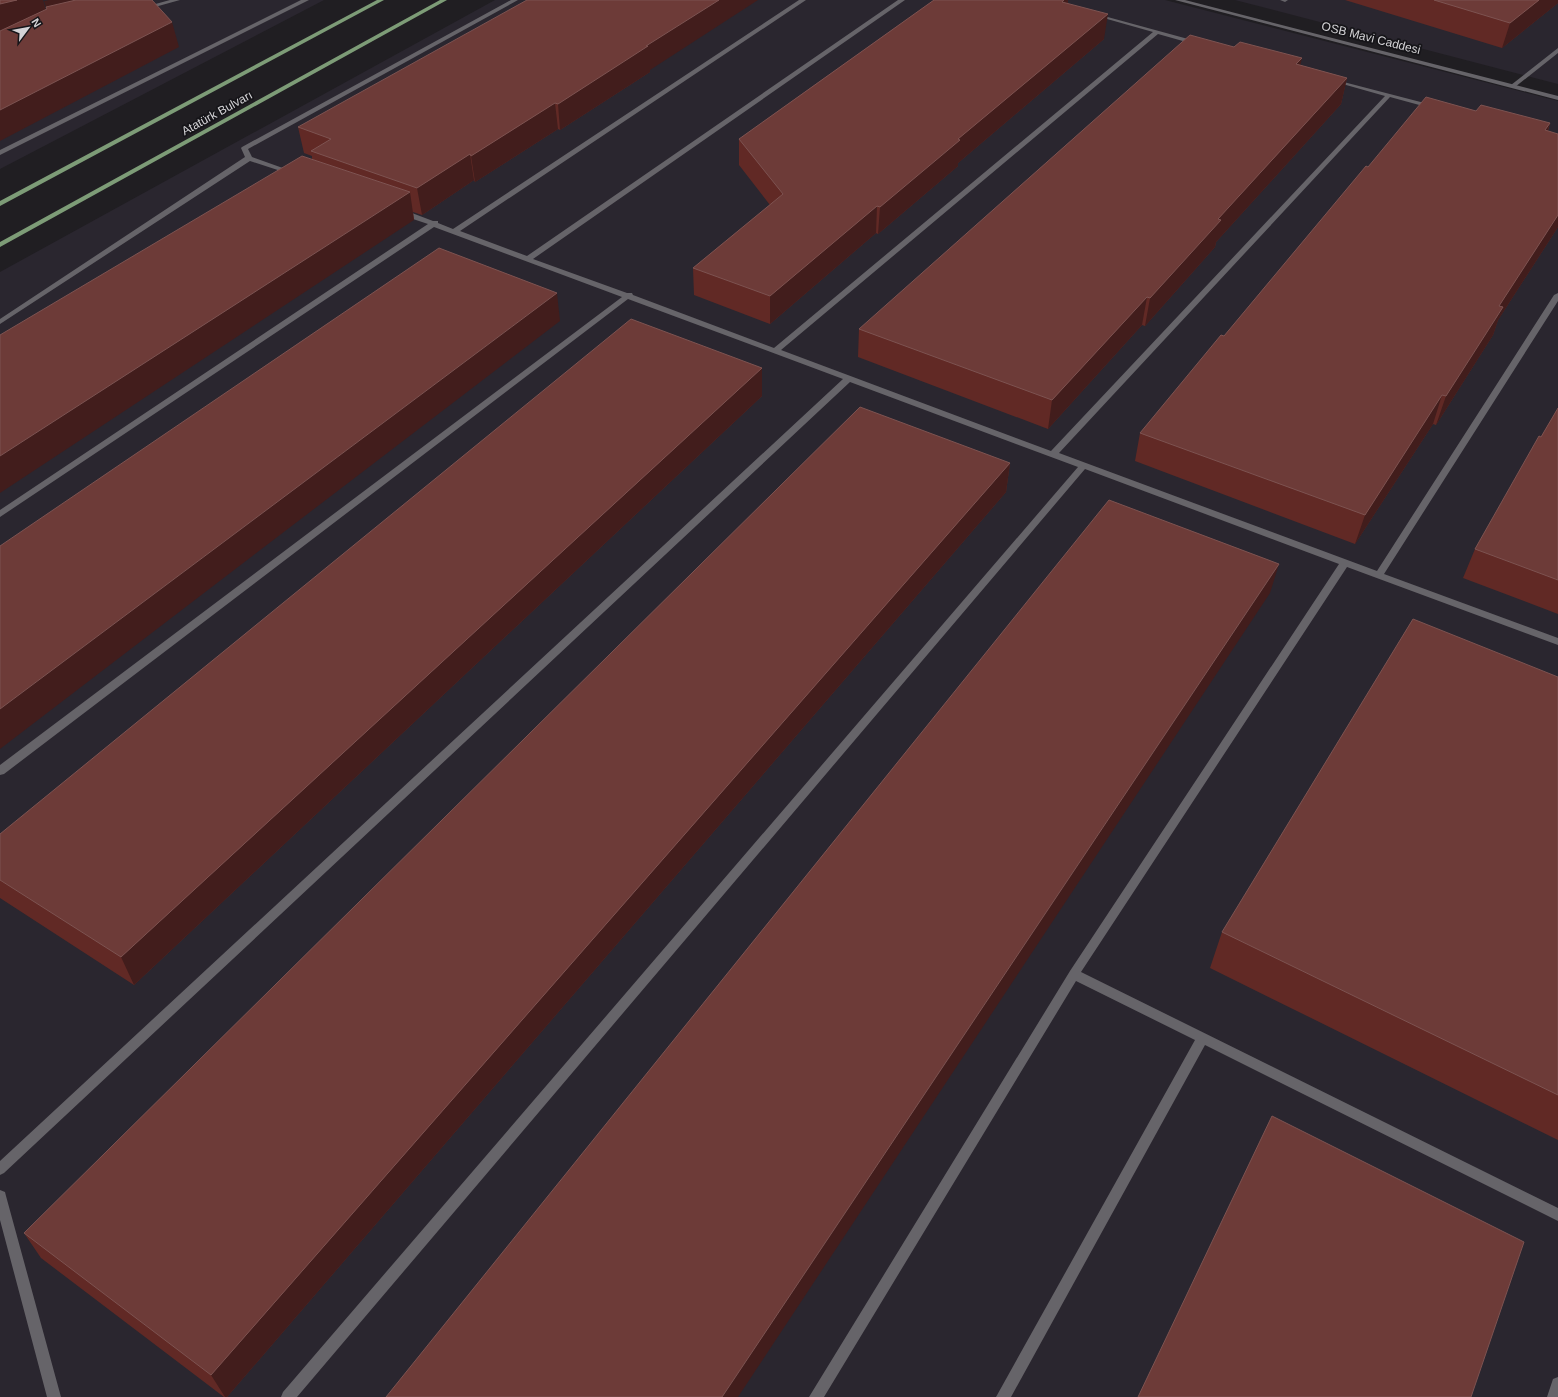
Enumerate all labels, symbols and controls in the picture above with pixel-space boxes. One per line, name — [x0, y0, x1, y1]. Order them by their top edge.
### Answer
north arrow — [8, 8, 48, 48]
text: N — [29, 16, 44, 29]
street label: OSB Mavi Caddesi — [1320, 19, 1422, 57]
street label: Atatürk Bulvarı — [179, 88, 255, 138]

